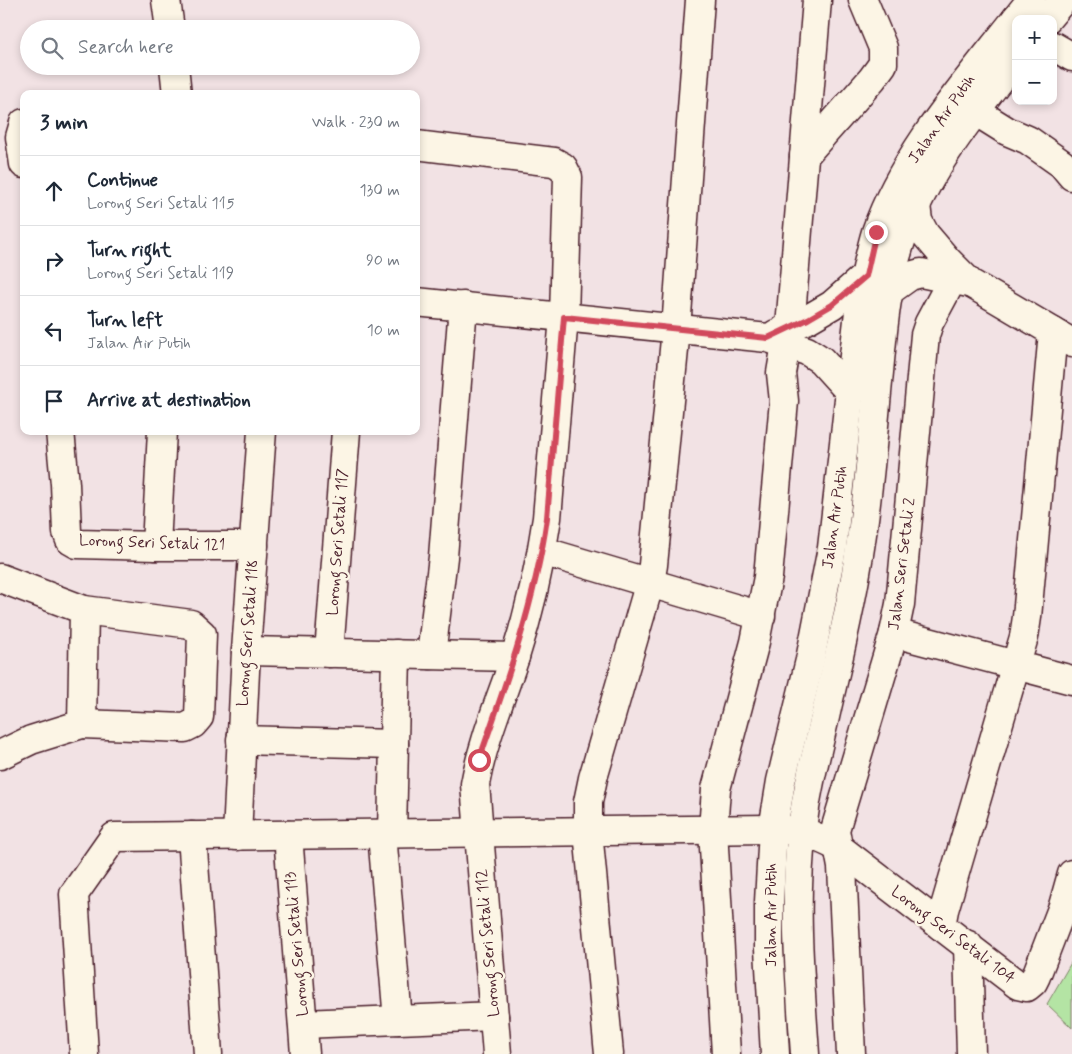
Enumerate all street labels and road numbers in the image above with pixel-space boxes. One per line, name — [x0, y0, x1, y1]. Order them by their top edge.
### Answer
street label: Jalan Air Putih — [904, 70, 980, 168]
street label: Jalan Air Putih — [817, 464, 853, 570]
street label: Lorong Seri Setali 117 — [322, 468, 355, 616]
street label: Jalan Seri Setali 2 — [883, 496, 921, 631]
street label: Lorong Seri Setali 121 — [78, 530, 226, 557]
street label: Lorong Seri Setali 118 — [232, 559, 265, 707]
street label: Jalan Air Putih — [761, 863, 782, 967]
street label: Lorong Seri Setali 112 — [471, 868, 506, 1018]
street label: Lorong Seri Setali 113 — [280, 870, 315, 1017]
street label: Lorong Seri Setali 104 — [886, 881, 1019, 989]

